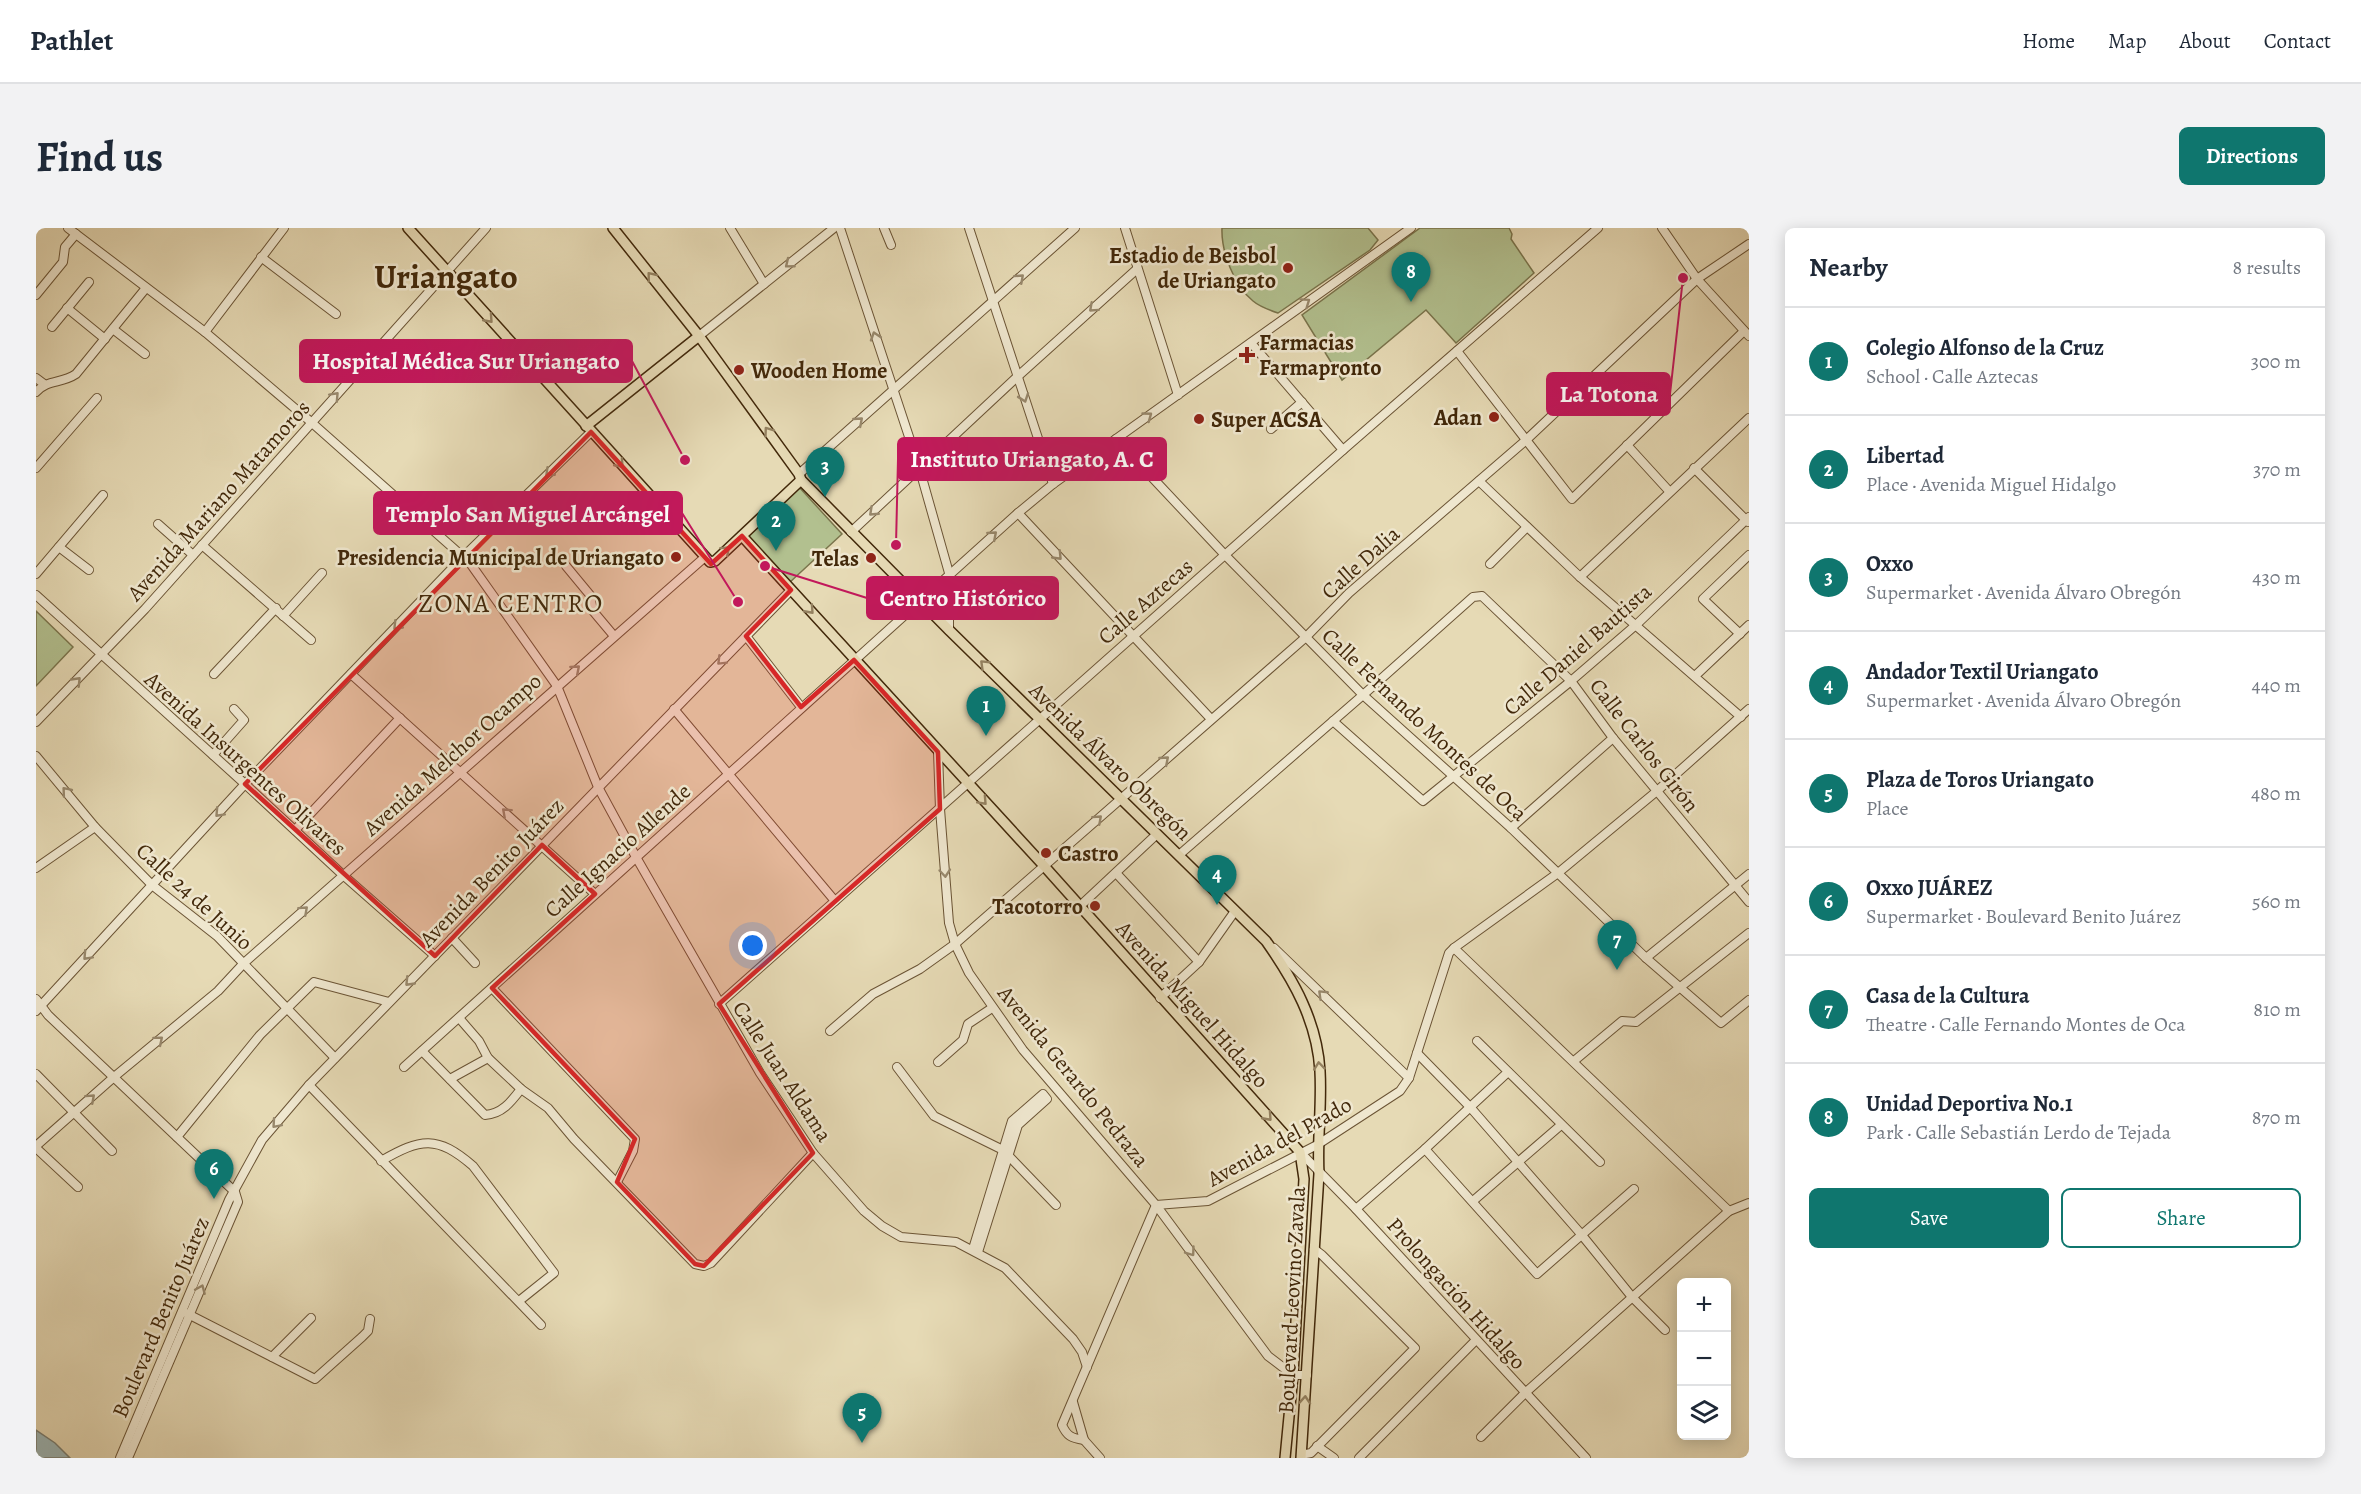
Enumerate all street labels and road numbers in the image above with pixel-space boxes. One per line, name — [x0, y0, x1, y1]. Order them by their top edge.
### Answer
street label: Avenida Mariano Matamoros — [120, 394, 317, 608]
street label: Calle Dalia — [1315, 519, 1407, 606]
street label: Calle Aztecas — [1092, 552, 1200, 652]
street label: Calle Daniel Bautista — [1497, 576, 1659, 723]
street label: Calle Fernando Montes de Oca — [1315, 621, 1534, 829]
street label: Avenida Insurgentes Olivares — [137, 664, 353, 863]
street label: Avenida Melchor Ocampo — [356, 667, 548, 844]
street label: Calle Carlos Girón — [1582, 672, 1706, 819]
street label: Avenida Álvaro Obregón — [1022, 675, 1198, 847]
street label: Calle Ignacio Allende — [538, 777, 697, 925]
street label: Avenida Benito Juárez — [412, 791, 571, 955]
street label: Calle 24 de Junio — [130, 836, 259, 957]
street label: Avenida Miguel Hidalgo — [1108, 914, 1276, 1095]
street label: Avenida Gerardo Pedraza — [990, 979, 1156, 1174]
street label: Calle Juan Aldama — [725, 995, 839, 1148]
street label: Avenida del Prado — [1201, 1090, 1357, 1194]
street label: Boulevard Leovino Zavala — [1271, 1185, 1313, 1415]
street label: Prolongación Hidalgo — [1380, 1211, 1533, 1376]
street label: Boulevard Benito Juárez — [105, 1212, 217, 1422]

